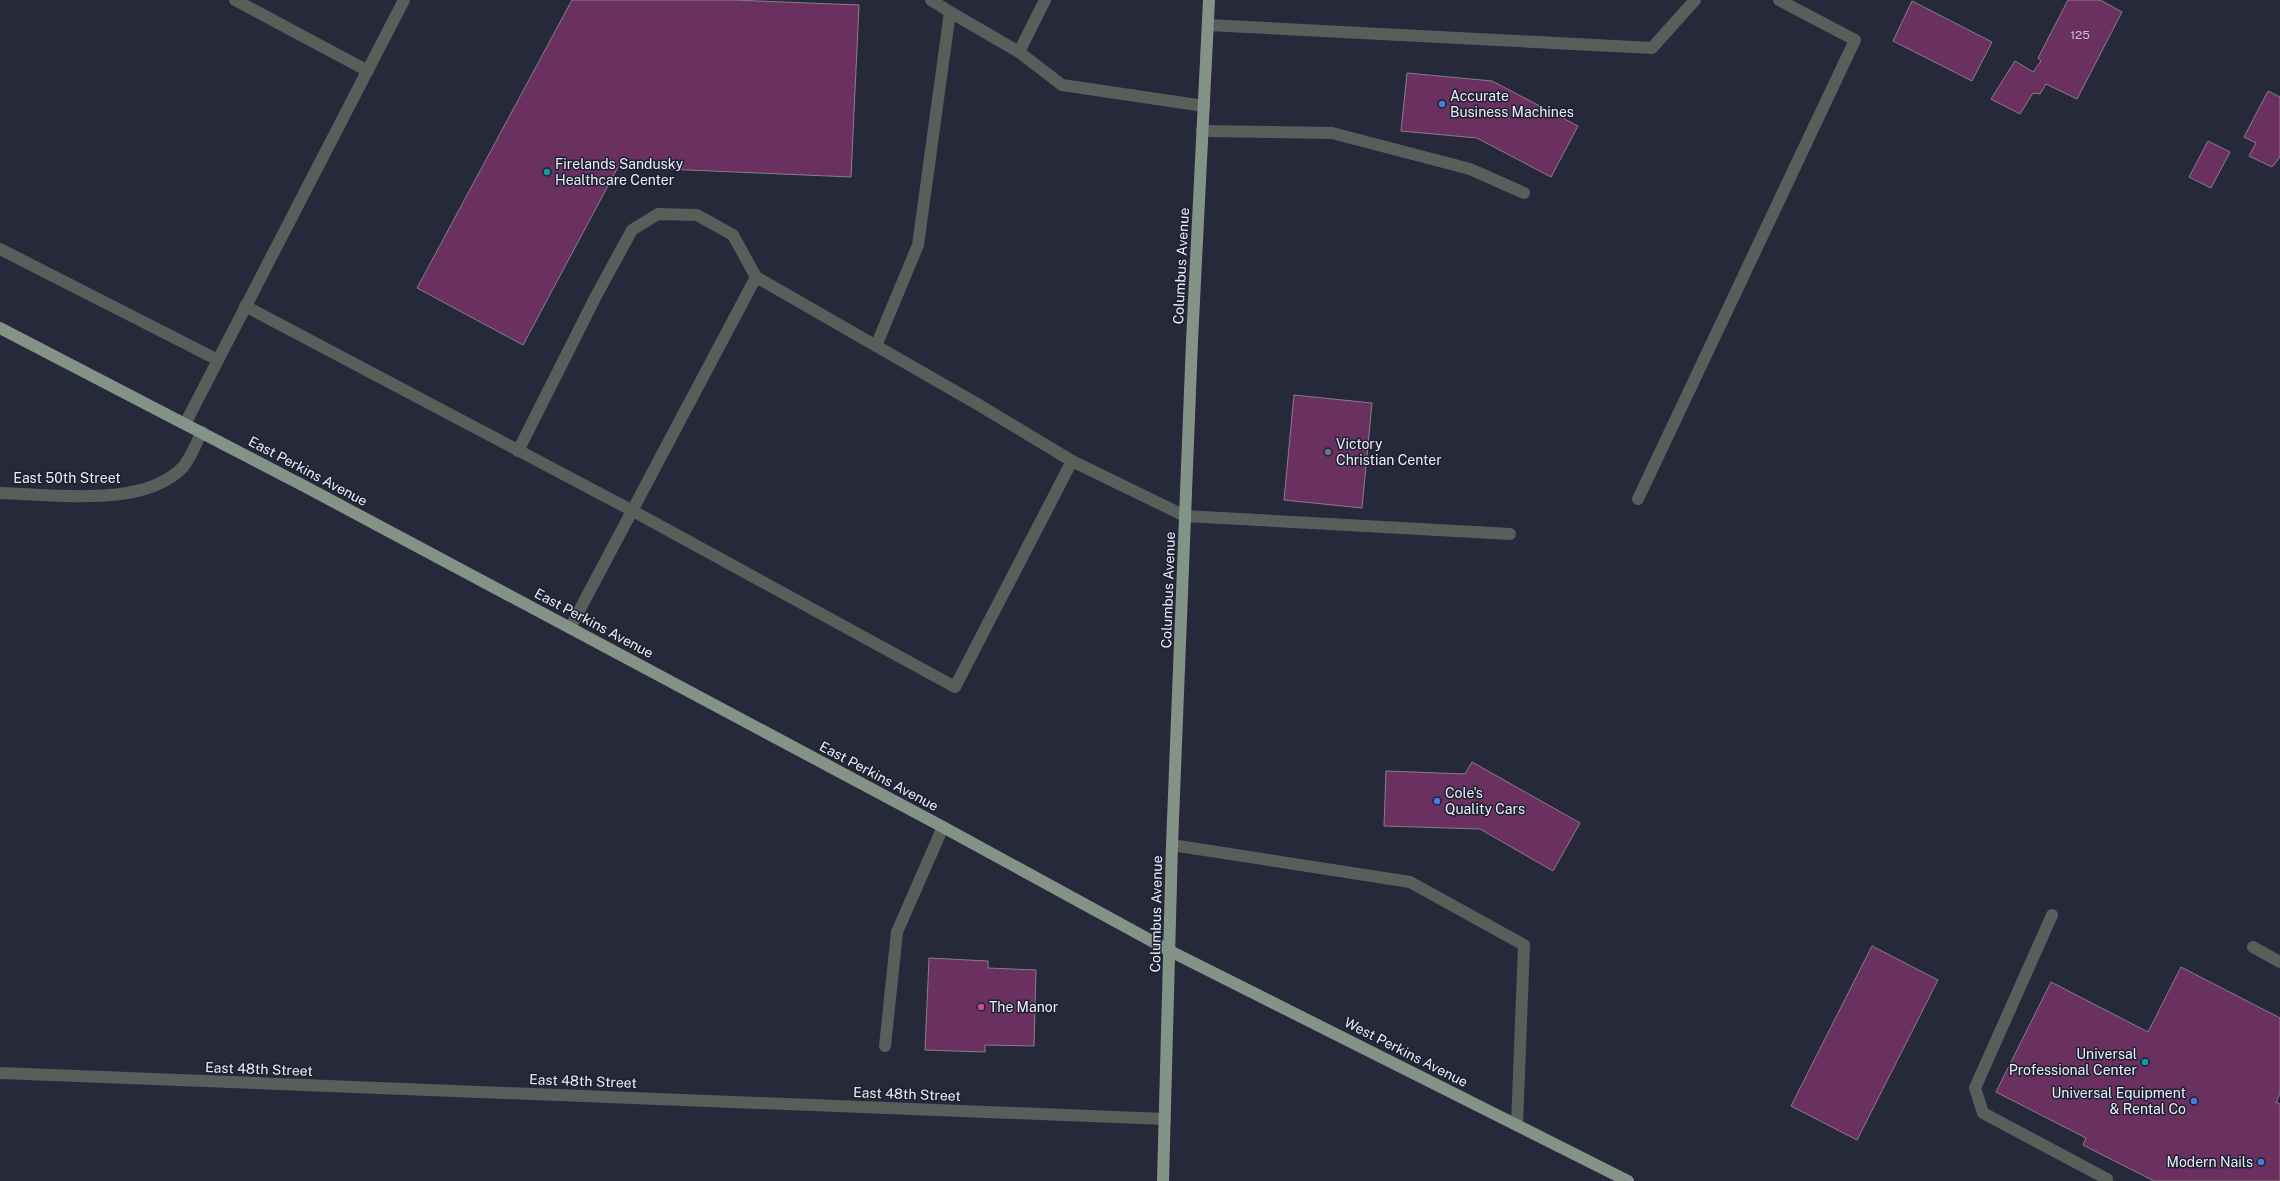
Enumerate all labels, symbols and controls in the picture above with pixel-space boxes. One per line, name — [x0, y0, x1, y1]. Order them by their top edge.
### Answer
house number: 125 — [2070, 28, 2090, 42]
place label: Accurate Business Machines — [1450, 88, 1574, 120]
marker: Accurate Business Machines — [1437, 99, 1447, 109]
place label: Firelands Sandusky Healthcare Center — [555, 156, 684, 188]
marker: Firelands Sandusky Healthcare Center — [542, 167, 552, 177]
street label: Columbus Avenue — [1170, 207, 1192, 325]
street label: East Perkins Avenue — [246, 433, 370, 509]
place label: Victory Christian Center — [1336, 436, 1442, 468]
marker: Victory Christian Center — [1323, 447, 1333, 457]
street label: East 50th Street — [13, 470, 121, 486]
street label: Columbus Avenue — [1158, 531, 1178, 649]
street label: East Perkins Avenue — [532, 585, 656, 661]
street label: East Perkins Avenue — [817, 738, 941, 814]
place label: Cole's Quality Cars — [1445, 785, 1525, 817]
marker: Cole's Quality Cars — [1432, 796, 1442, 806]
street label: Columbus Avenue — [1147, 855, 1165, 973]
place label: The Manor — [989, 999, 1058, 1015]
marker: The Manor — [976, 1002, 986, 1012]
street label: West Perkins Avenue — [1342, 1014, 1471, 1090]
place label: Universal Professional Center — [2009, 1046, 2137, 1078]
marker: Universal Professional Center — [2140, 1057, 2150, 1067]
street label: East 48th Street — [205, 1059, 313, 1079]
street label: East 48th Street — [529, 1071, 637, 1091]
street label: East 48th Street — [853, 1084, 961, 1104]
place label: Universal Equipment & Rental Co — [2052, 1085, 2186, 1117]
marker: Universal Equipment & Rental Co — [2189, 1096, 2199, 1106]
place label: Modern Nails — [2167, 1154, 2253, 1170]
marker: Modern Nails — [2256, 1157, 2266, 1167]

